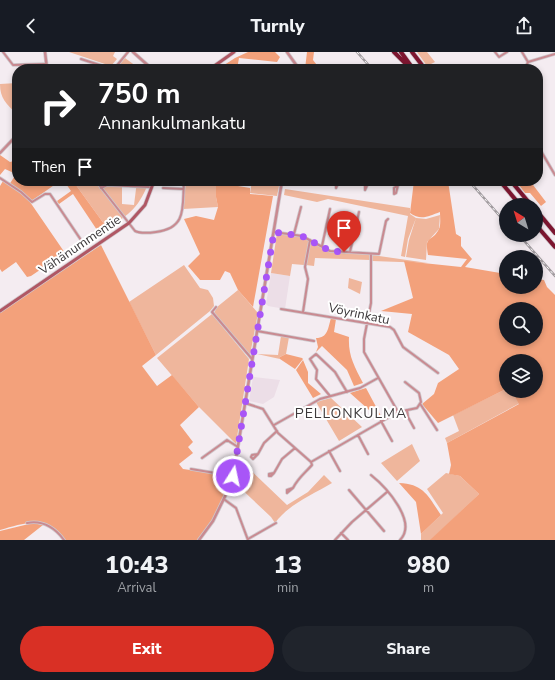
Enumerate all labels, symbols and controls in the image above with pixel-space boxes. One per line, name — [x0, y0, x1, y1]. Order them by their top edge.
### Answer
text: Turnly — [250, 14, 305, 38]
icon: back — [20, 15, 42, 37]
icon: share — [513, 15, 535, 37]
text: 750 m — [98, 75, 181, 113]
icon: right — [32, 80, 84, 132]
text: Annankulmankatu — [98, 111, 246, 135]
icon: arrive — [74, 156, 96, 178]
text: Then — [32, 157, 66, 177]
north arrow — [499, 198, 543, 242]
map controls — [499, 198, 543, 398]
street label: Vähänummentie — [35, 211, 125, 280]
pin — [327, 211, 361, 252]
icon: arrive — [333, 217, 355, 239]
button: sound — [499, 250, 543, 294]
street label: Vöyrinkatu — [326, 299, 391, 329]
button: search — [499, 302, 543, 346]
button: layers — [499, 354, 543, 398]
district label: PELLONKULMA — [295, 404, 407, 423]
position arrow — [212, 455, 254, 497]
text: 10:43 — [105, 549, 169, 581]
text: 13 — [273, 549, 302, 581]
text: 980 — [407, 549, 450, 581]
text: Arrival — [117, 579, 156, 597]
text: min — [277, 579, 299, 597]
text: m — [423, 579, 434, 597]
button: Exit — [20, 626, 274, 672]
button: Share — [282, 626, 535, 672]

